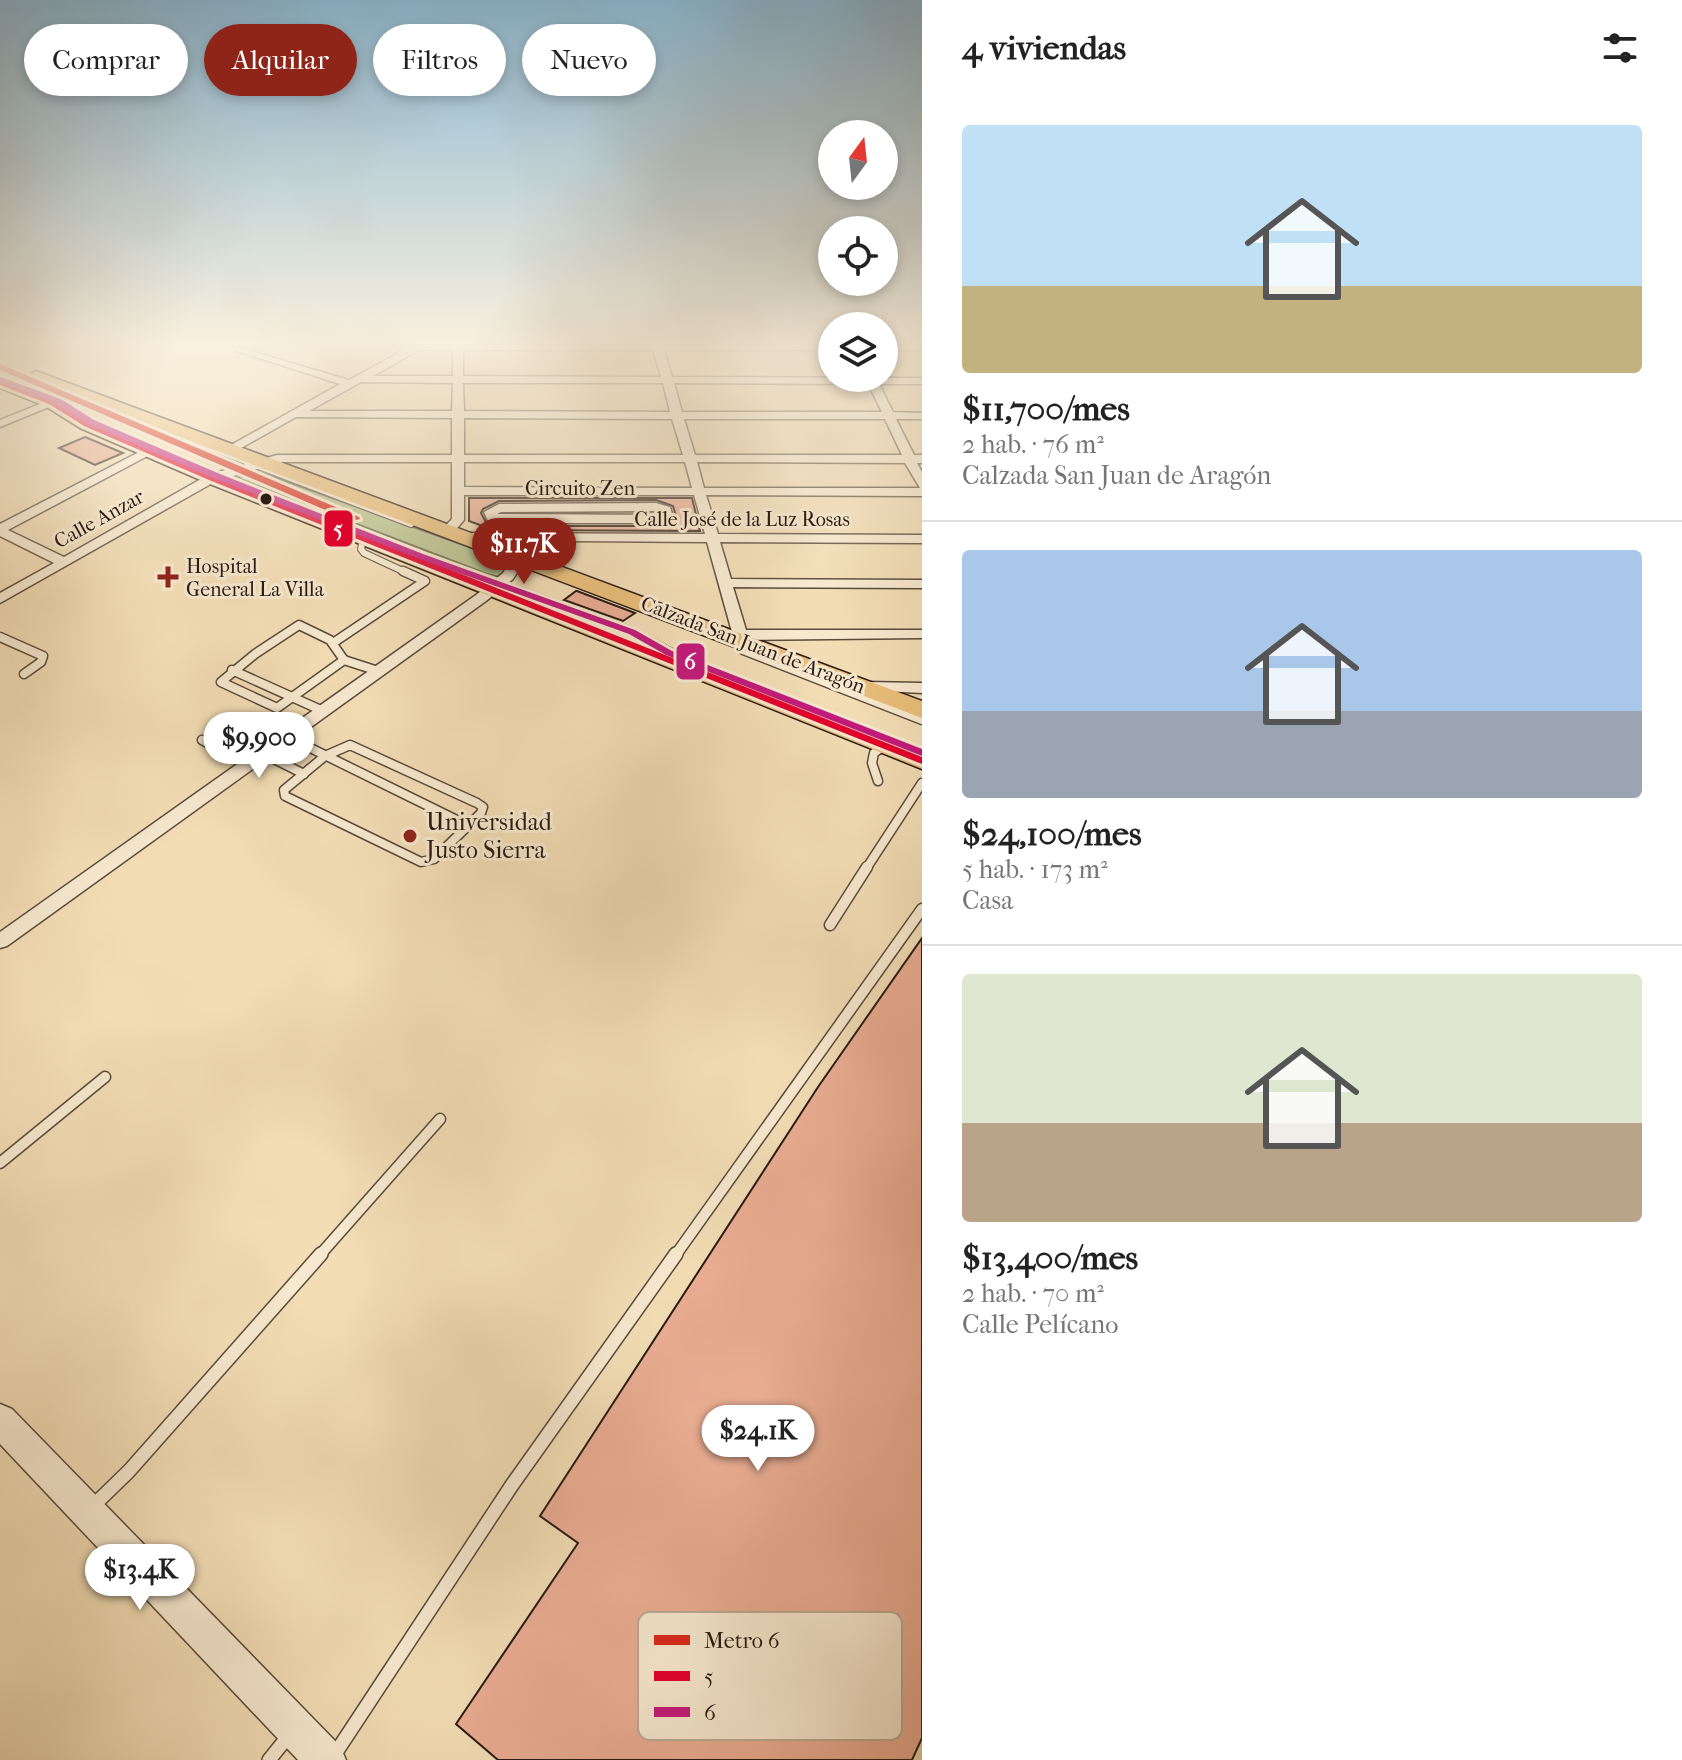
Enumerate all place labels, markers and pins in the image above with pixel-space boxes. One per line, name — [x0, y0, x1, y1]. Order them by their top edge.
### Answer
unlabelled marker — [258, 491, 274, 507]
pin: $11.7K — [459, 518, 589, 586]
place label: Hospital General La Villa — [186, 555, 325, 601]
marker: Hospital General La Villa — [157, 566, 179, 588]
pin: $9,900 — [194, 712, 324, 780]
place label: Universidad Justo Sierra — [424, 808, 553, 864]
marker: Universidad Justo Sierra — [401, 827, 419, 845]
pin: $24.1K — [693, 1405, 823, 1473]
pin: $13.4K — [75, 1544, 205, 1612]

